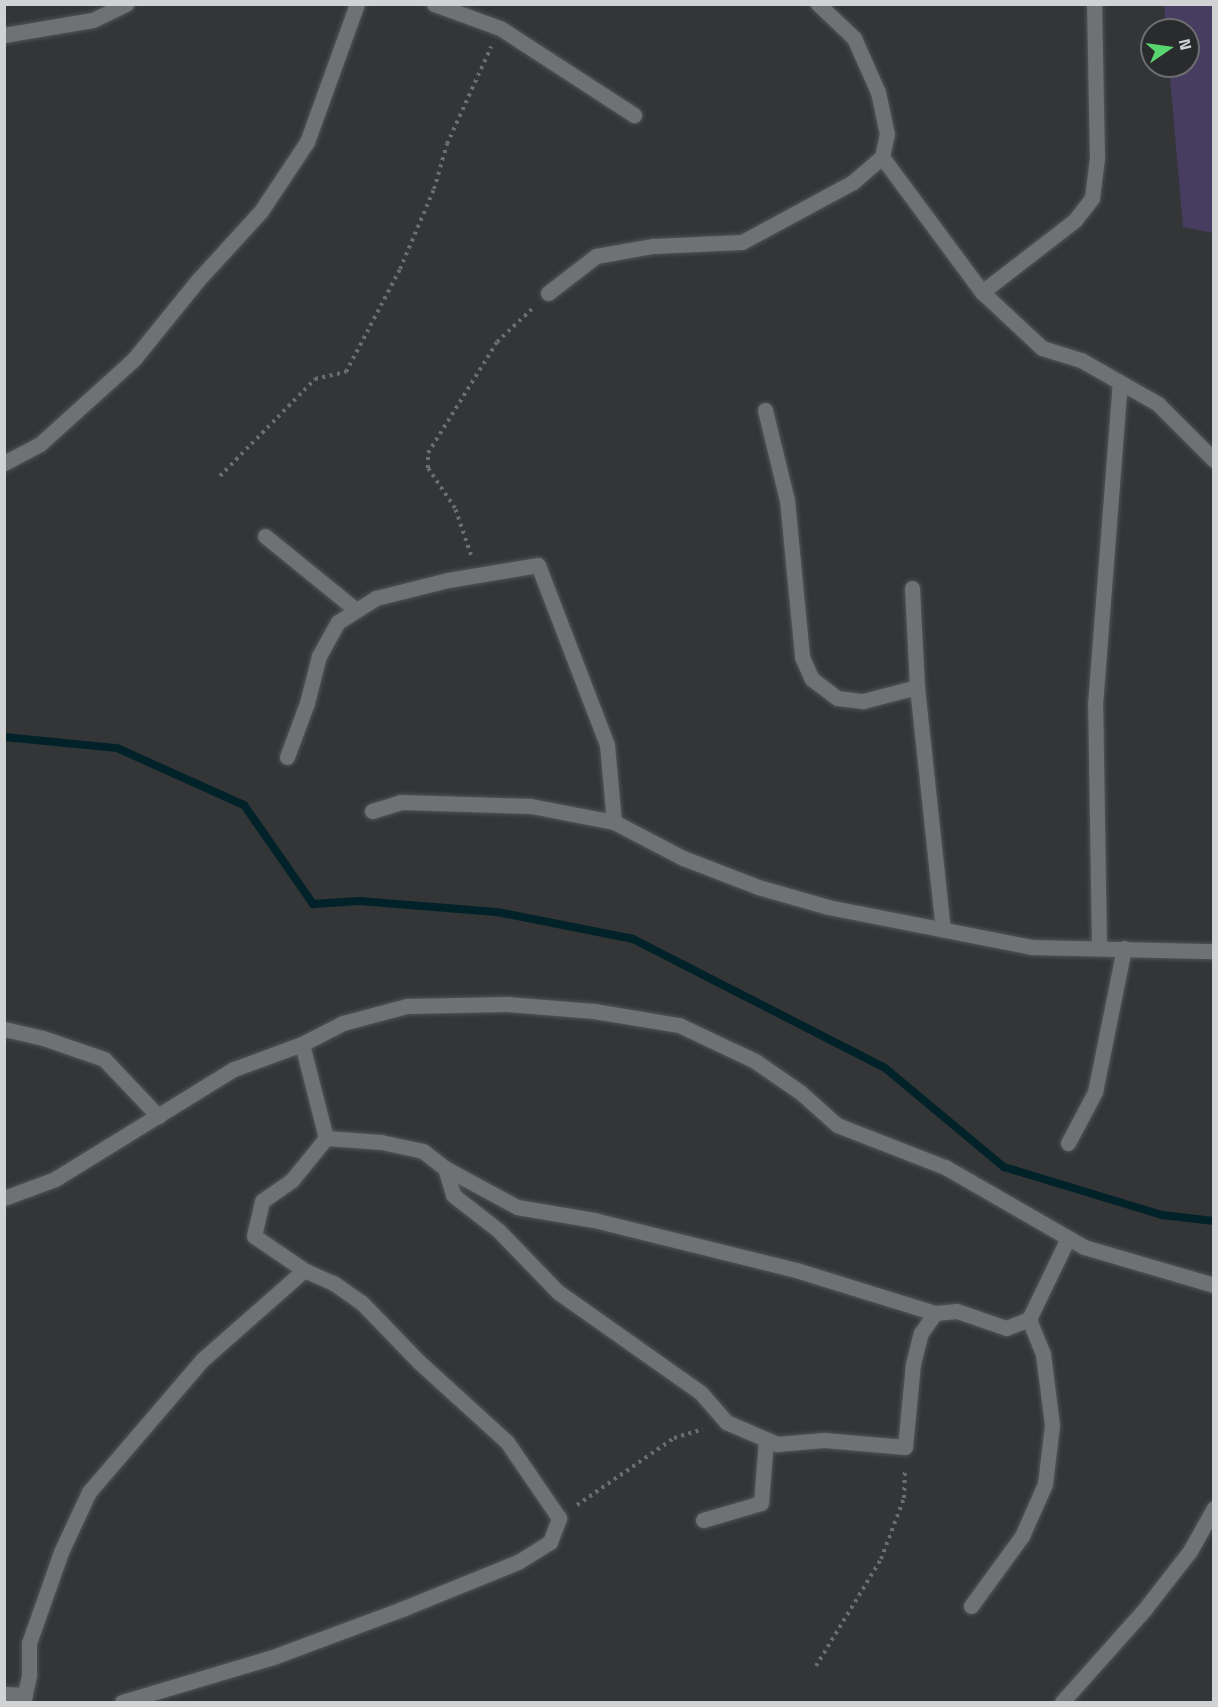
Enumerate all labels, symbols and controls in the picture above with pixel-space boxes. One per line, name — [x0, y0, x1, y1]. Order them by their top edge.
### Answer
north arrow — [1140, 18, 1200, 78]
text: N — [1173, 36, 1199, 53]

